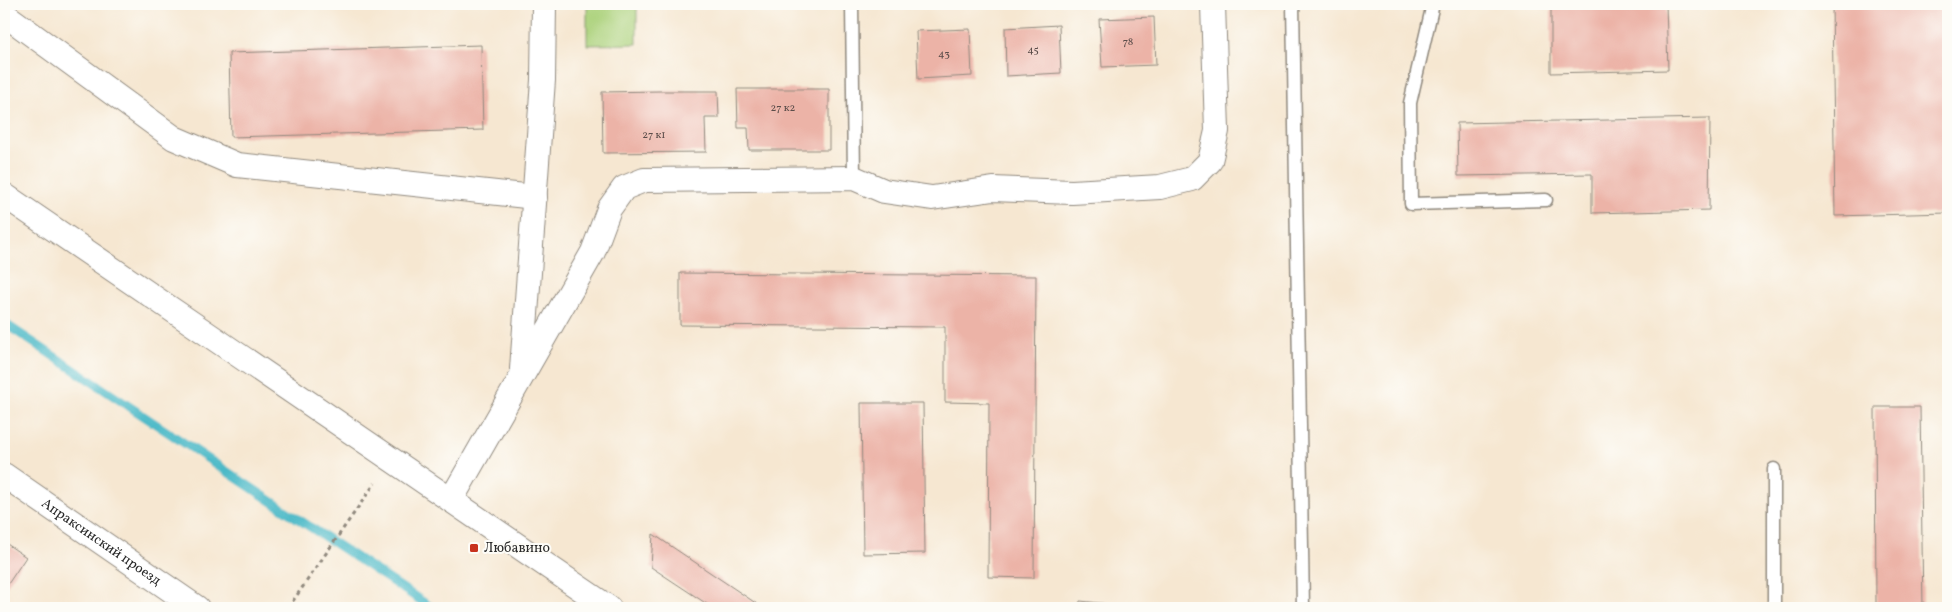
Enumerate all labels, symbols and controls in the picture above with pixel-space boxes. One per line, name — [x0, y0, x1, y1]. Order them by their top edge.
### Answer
house number: 78 — [1123, 35, 1134, 50]
house number: 45 — [1027, 43, 1039, 58]
house number: 43 — [938, 47, 950, 62]
house number: 27 к2 — [771, 101, 796, 116]
house number: 27 к1 — [642, 128, 666, 143]
street label: Апраксинский проезд — [38, 494, 165, 590]
place label: Любавино — [484, 539, 550, 558]
marker: Любавино — [468, 542, 480, 554]

